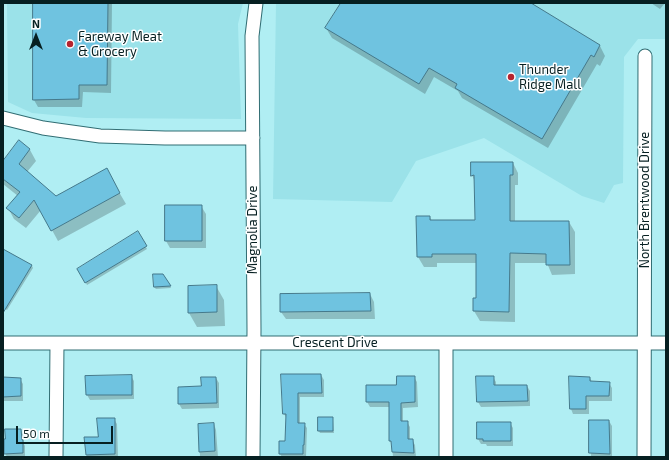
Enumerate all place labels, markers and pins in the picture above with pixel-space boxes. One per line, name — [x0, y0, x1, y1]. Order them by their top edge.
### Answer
place label: Fareway Meat & Grocery — [78, 29, 162, 60]
marker: Fareway Meat & Grocery — [65, 39, 75, 49]
place label: Thunder Ridge Mall — [519, 62, 581, 93]
marker: Thunder Ridge Mall — [506, 72, 516, 82]

